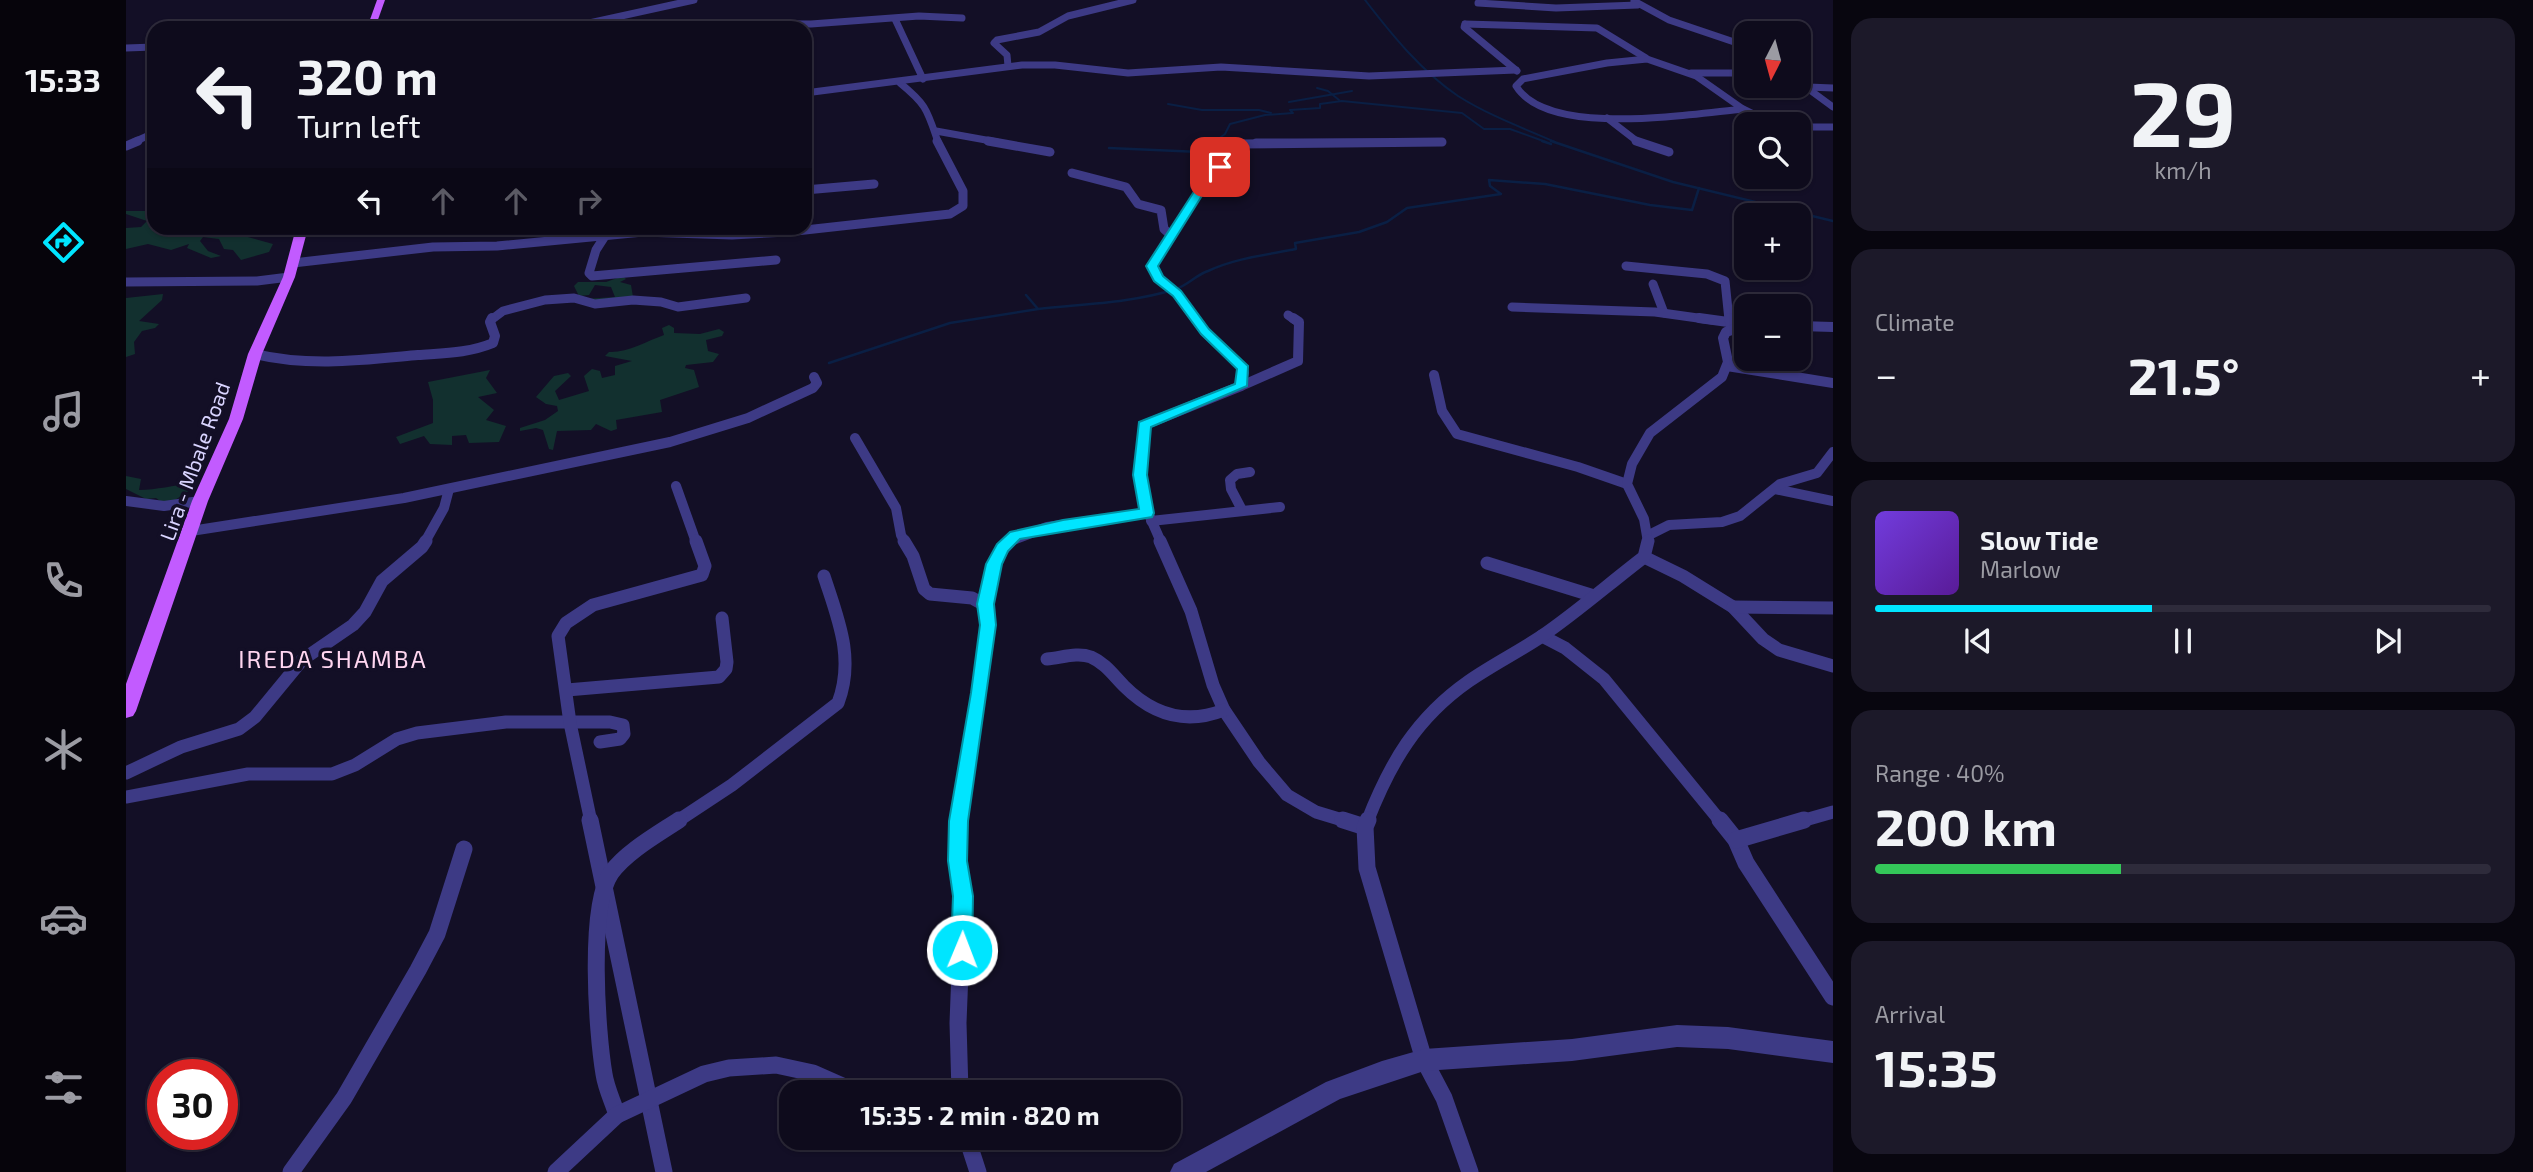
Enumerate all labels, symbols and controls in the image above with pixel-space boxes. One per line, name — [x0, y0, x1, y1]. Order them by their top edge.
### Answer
north arrow — [1734, 21, 1811, 98]
map controls — [1734, 21, 1811, 371]
text: 320 m — [297, 46, 438, 105]
icon: left — [182, 49, 273, 140]
text: 29 — [2130, 56, 2236, 165]
text: 15:33 — [25, 60, 101, 98]
text: Turn left — [297, 106, 421, 144]
button: search — [1734, 112, 1811, 189]
pin — [1190, 137, 1250, 197]
icon: arrive — [1201, 148, 1239, 186]
text: km/h — [2154, 156, 2212, 184]
icon: left — [351, 182, 389, 220]
icon: ahead — [424, 182, 462, 220]
icon: ahead — [497, 182, 535, 220]
icon: right — [570, 182, 608, 220]
button: + — [1734, 203, 1811, 280]
icon: directions — [39, 218, 88, 267]
button: − — [1734, 294, 1811, 371]
text: Climate — [1875, 308, 1955, 336]
text: 21.5° — [2128, 343, 2240, 405]
text: − — [1875, 351, 1897, 397]
text: + — [2470, 351, 2491, 397]
street label: Lira - Mbale Road — [154, 378, 234, 544]
icon: music — [39, 387, 88, 436]
text: Slow Tide — [1980, 524, 2099, 555]
text: Marlow — [1980, 555, 2061, 583]
icon: phone — [39, 556, 88, 605]
icon: previous — [1959, 622, 1997, 660]
icon: pause — [2164, 622, 2202, 660]
icon: next — [2369, 622, 2407, 660]
district label: IREDA SHAMBA — [238, 644, 428, 673]
icon: climate — [39, 725, 88, 774]
text: Range · 40% — [1875, 759, 2005, 787]
text: 200 km — [1875, 794, 2057, 856]
icon: car — [39, 894, 88, 943]
position arrow — [925, 913, 999, 987]
text: Arrival — [1875, 1000, 1945, 1028]
text: 15:35 — [1875, 1035, 1998, 1097]
speed limit sign: 30 — [147, 1059, 238, 1150]
icon: filters — [39, 1063, 88, 1112]
text: 15:35 · 2 min · 820 m — [860, 1099, 1100, 1130]

